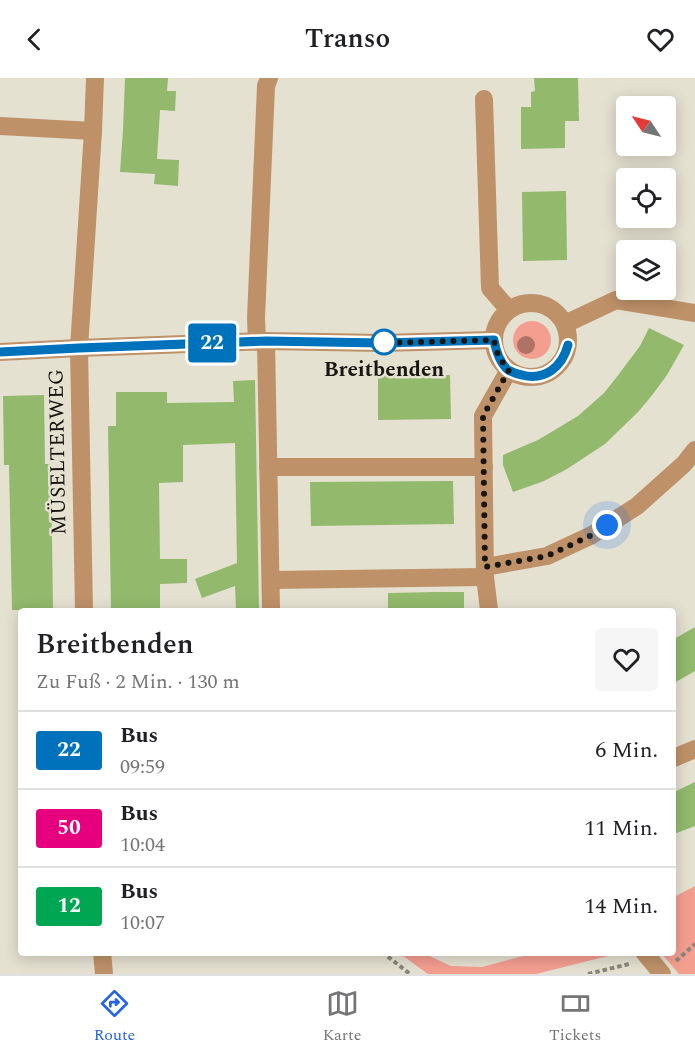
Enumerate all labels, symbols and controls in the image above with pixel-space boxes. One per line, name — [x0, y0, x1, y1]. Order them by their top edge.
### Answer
text: Transo — [305, 18, 390, 60]
icon: back — [18, 23, 51, 56]
icon: heart — [644, 23, 677, 56]
north arrow — [616, 96, 676, 156]
map controls — [616, 96, 676, 300]
button: locate — [616, 168, 676, 228]
button: layers — [616, 240, 676, 300]
line badge: 22 — [185, 324, 239, 362]
text: 22 — [200, 327, 224, 359]
marker: Breitbenden — [371, 329, 397, 355]
place label: Breitbenden — [324, 354, 444, 386]
street label: MÜSELTERWEG — [41, 369, 75, 535]
your location — [592, 510, 622, 540]
text: Breitbenden — [36, 623, 194, 666]
button: heart — [595, 628, 658, 691]
text: Zu Fuß · 2 Min. · 130 m — [36, 667, 240, 697]
text: Bus — [120, 719, 158, 752]
text: 22 — [57, 734, 81, 766]
text: 6 Min. — [595, 734, 658, 767]
text: 09:59 — [120, 752, 165, 782]
text: Bus — [120, 797, 158, 830]
text: 50 — [57, 812, 81, 844]
text: 11 Min. — [584, 812, 658, 845]
text: 10:04 — [120, 830, 165, 860]
text: Bus — [120, 875, 158, 908]
text: 12 — [57, 890, 81, 922]
text: 14 Min. — [584, 890, 658, 923]
text: 10:07 — [120, 908, 165, 938]
tab: Route — [94, 987, 135, 1047]
tab: Karte — [323, 987, 362, 1047]
tab: Tickets — [549, 987, 601, 1047]

